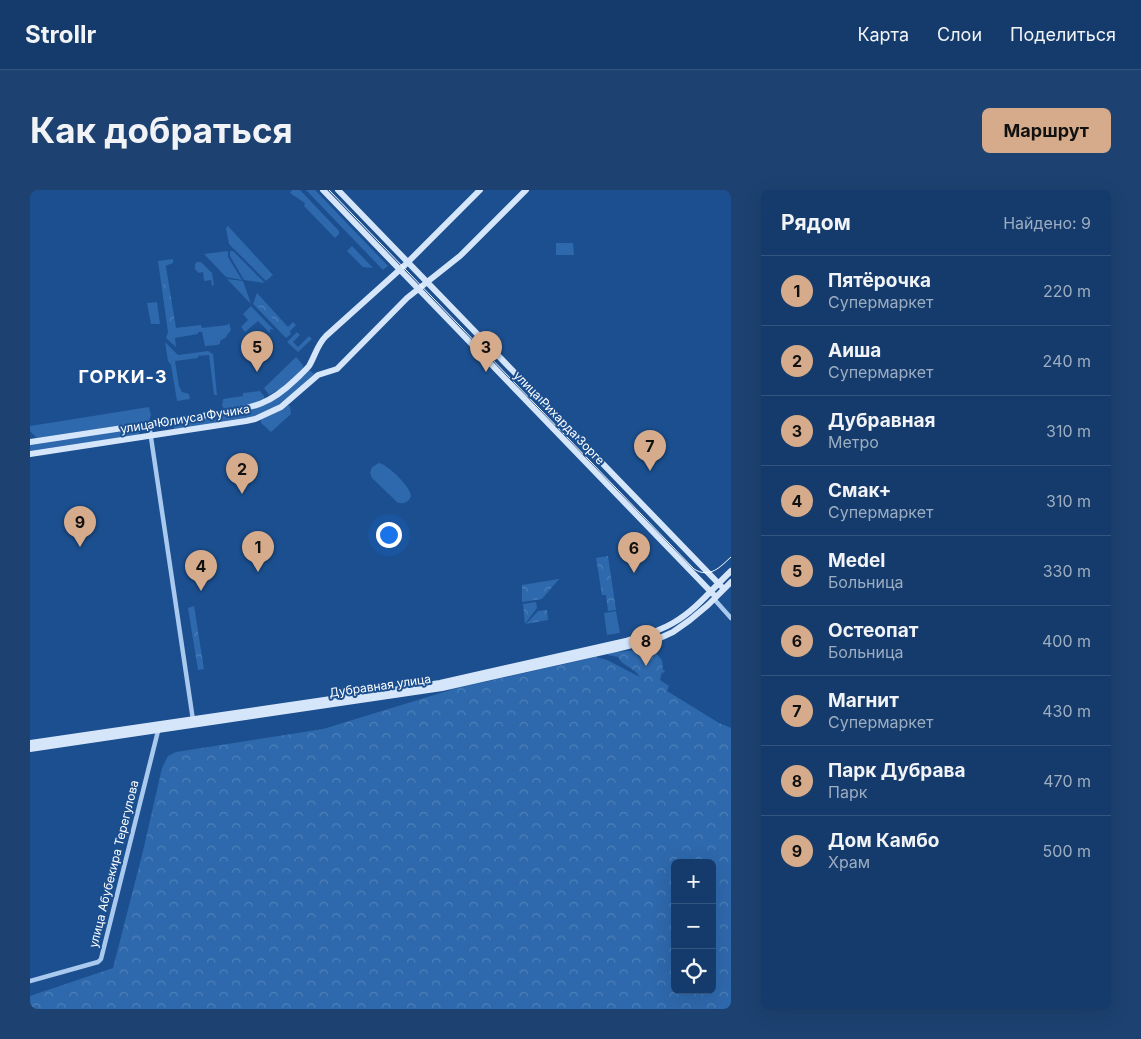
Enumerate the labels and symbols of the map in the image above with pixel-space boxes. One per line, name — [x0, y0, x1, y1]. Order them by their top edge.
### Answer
pin: 5 — [241, 331, 273, 372]
pin: 3 — [470, 331, 502, 372]
district label: ГОРКИ-3 — [78, 366, 168, 387]
street label: улица Рихарда Зорге — [511, 368, 608, 468]
street label: улица Юлиуса Фучика — [119, 401, 251, 436]
pin: 7 — [634, 430, 666, 471]
pin: 2 — [226, 453, 258, 494]
pin: 9 — [64, 506, 96, 547]
your location — [376, 522, 402, 548]
pin: 1 — [242, 531, 274, 572]
pin: 6 — [618, 532, 650, 573]
pin: 4 — [185, 550, 217, 591]
pin: 8 — [630, 625, 662, 666]
street label: Дубравная улица — [328, 671, 432, 700]
street label: улица Абубекира Терегулова — [85, 778, 142, 949]

